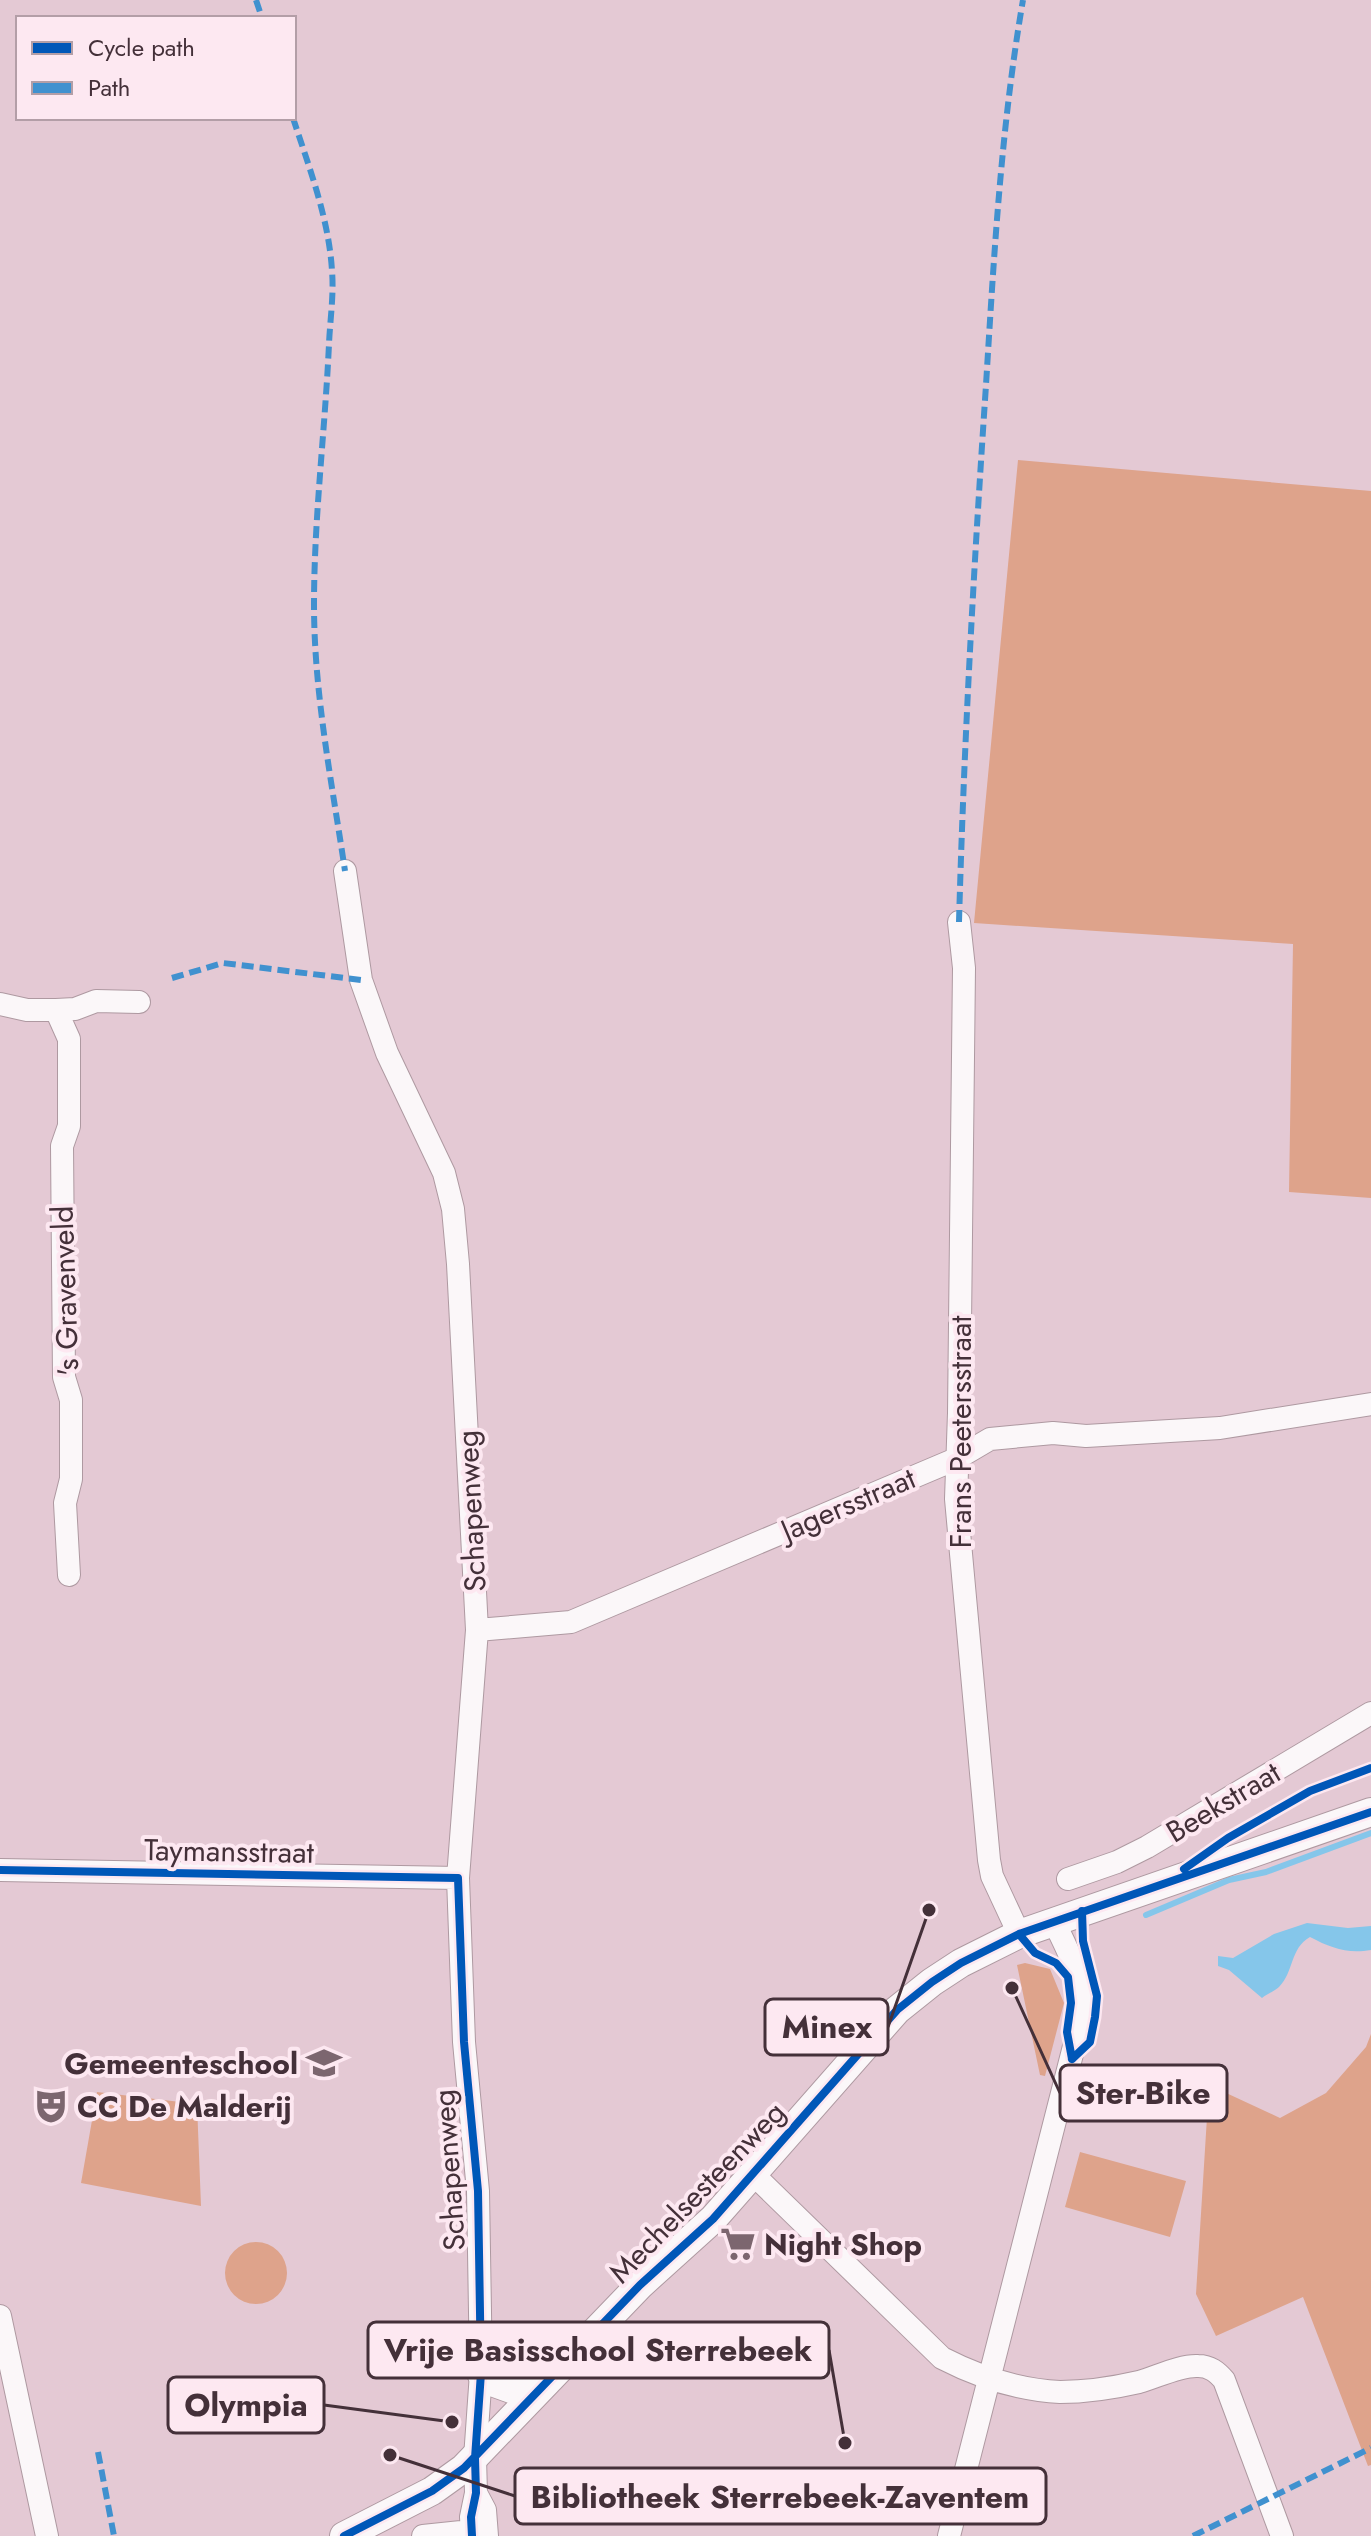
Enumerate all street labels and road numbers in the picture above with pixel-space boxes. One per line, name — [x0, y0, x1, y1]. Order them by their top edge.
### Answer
street label: 's Gravenveld — [41, 1205, 89, 1377]
street label: Frans Peetersstraat — [939, 1315, 982, 1549]
street label: Schapenweg — [445, 1429, 497, 1593]
street label: Jagersstraat — [770, 1456, 923, 1553]
street label: Beekstraat — [1158, 1751, 1289, 1853]
street label: Taymansstraat — [144, 1828, 315, 1874]
street label: Schapenweg — [422, 2088, 476, 2252]
street label: Mechelsesteenweg — [599, 2091, 795, 2293]

